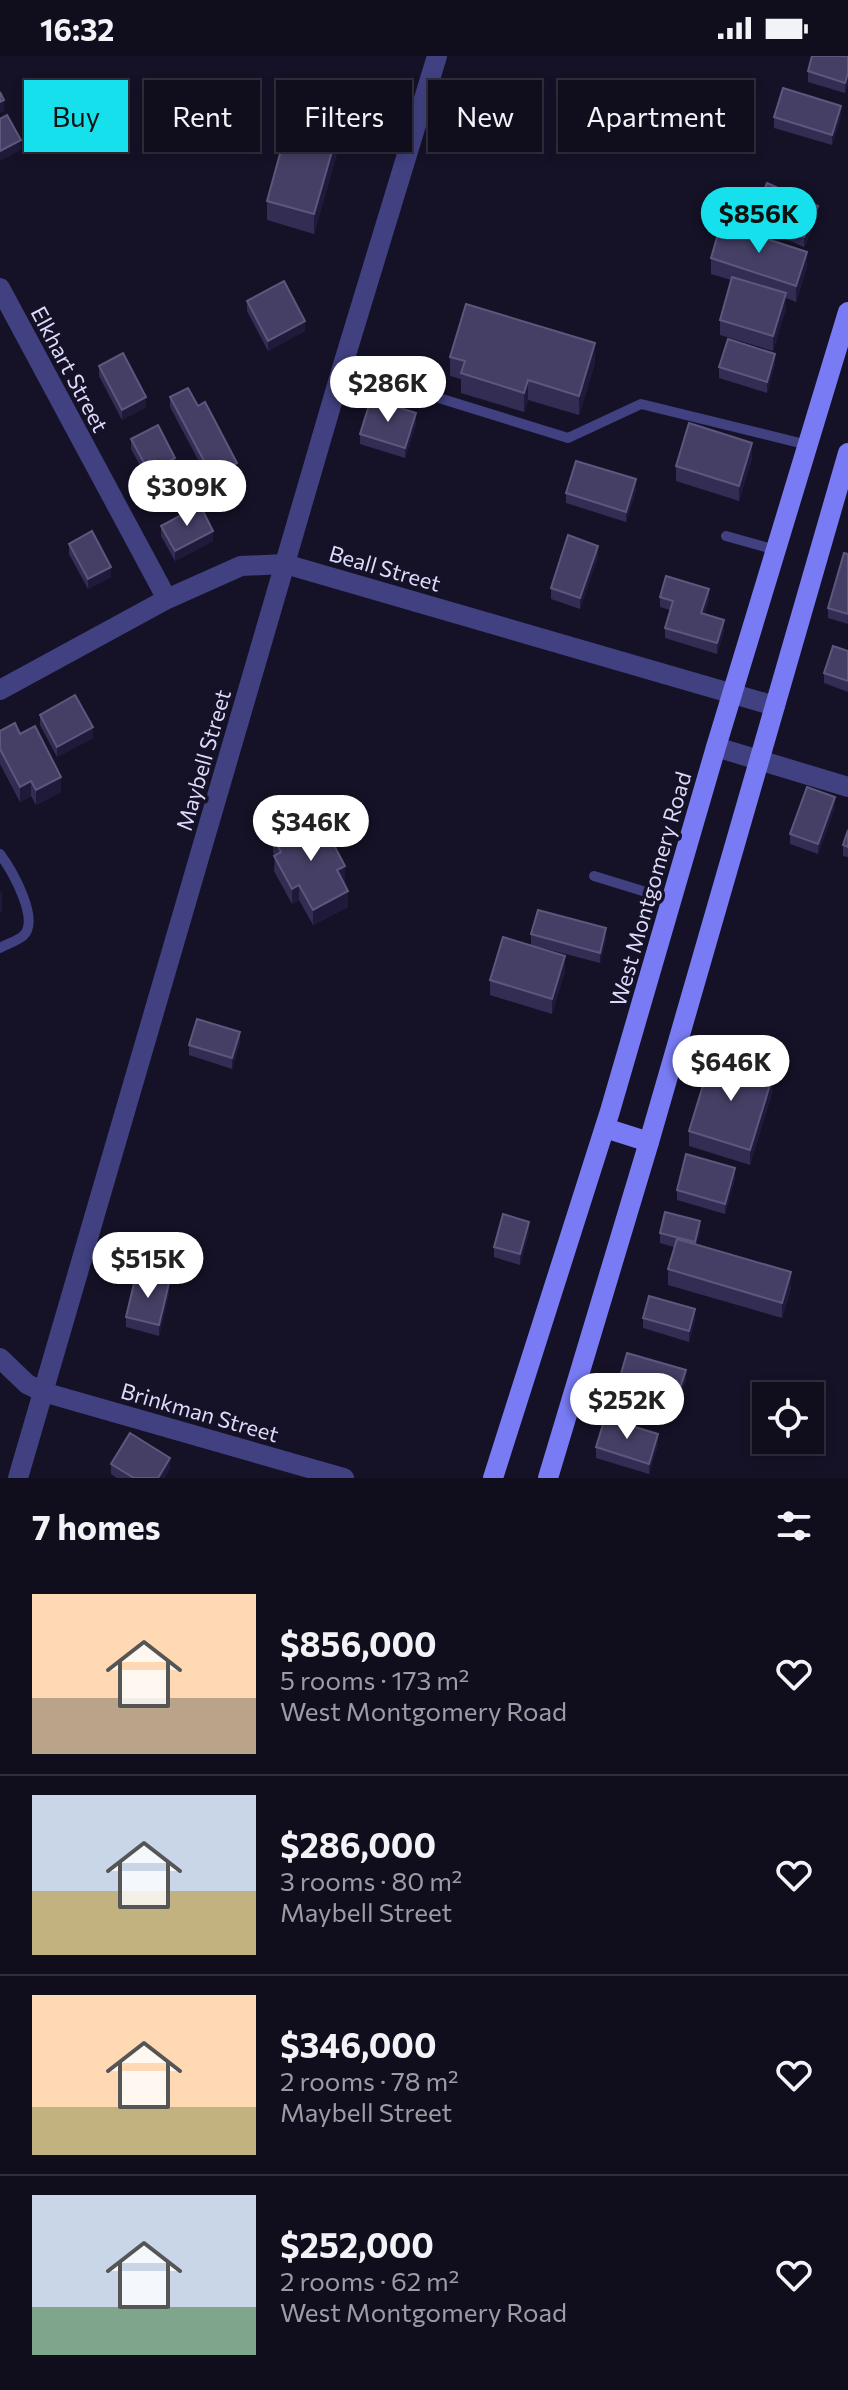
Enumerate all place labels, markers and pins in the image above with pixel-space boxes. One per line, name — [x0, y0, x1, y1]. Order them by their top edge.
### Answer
pin: $856K — [703, 187, 815, 255]
pin: $286K — [332, 356, 444, 424]
pin: $309K — [131, 460, 243, 528]
pin: $346K — [255, 795, 367, 863]
pin: $646K — [675, 1035, 787, 1103]
pin: $515K — [92, 1232, 204, 1300]
pin: $252K — [571, 1373, 683, 1441]

